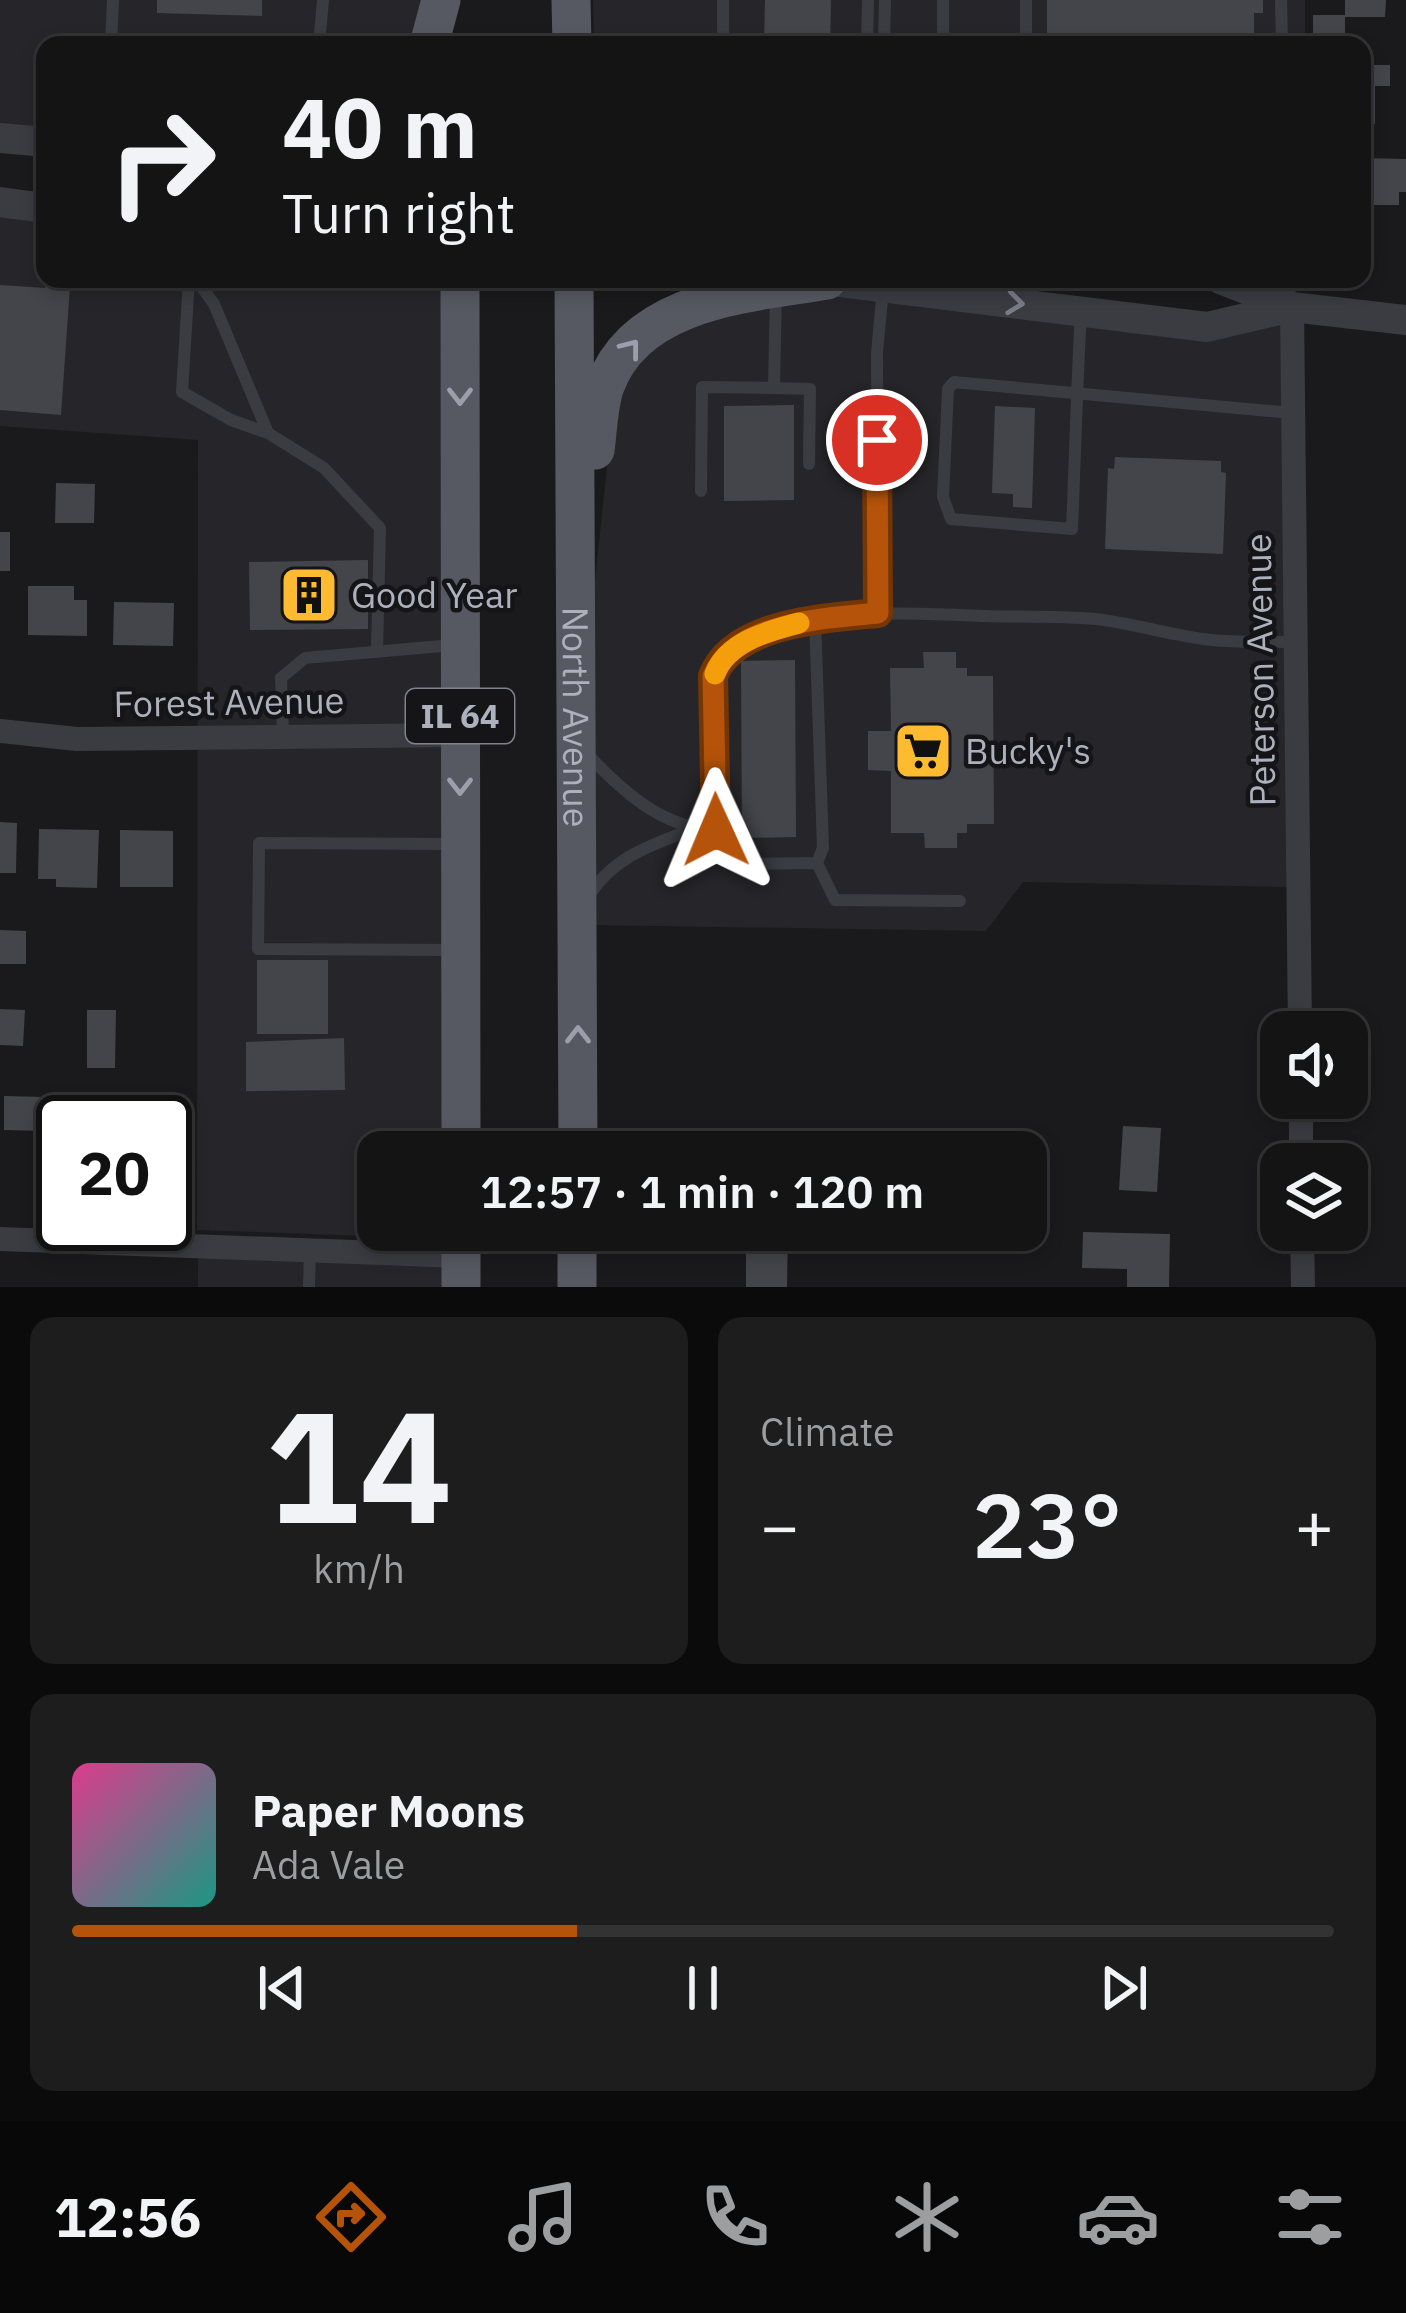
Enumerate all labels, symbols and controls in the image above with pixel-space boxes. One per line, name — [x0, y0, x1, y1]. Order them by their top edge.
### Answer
text: 40 m — [282, 72, 478, 181]
icon: right — [84, 84, 240, 240]
text: Turn right — [282, 178, 516, 248]
one-way arrow — [1006, 290, 1025, 316]
one-way arrow — [617, 340, 638, 362]
one-way arrow — [447, 388, 473, 406]
pin — [826, 389, 928, 491]
icon: arrive — [844, 407, 910, 473]
street label: Peterson Avenue — [1234, 533, 1285, 807]
building icon: Good Year — [278, 564, 340, 626]
place label: Good Year — [351, 571, 517, 618]
street label: North Avenue — [553, 606, 601, 828]
street label: Forest Avenue — [113, 676, 345, 727]
road number: IL 64 — [406, 689, 514, 743]
supermarket icon: Bucky's — [892, 720, 954, 782]
place label: Bucky's — [965, 727, 1091, 774]
position arrow — [653, 767, 779, 893]
one-way arrow — [447, 778, 473, 796]
map controls — [1260, 1011, 1368, 1251]
button: sound — [1260, 1011, 1368, 1119]
one-way arrow — [565, 1025, 591, 1043]
speed limit sign: 20 — [36, 1095, 192, 1251]
button: layers — [1260, 1143, 1368, 1251]
text: 12:57 · 1 min · 120 m — [480, 1162, 924, 1220]
text: 14 — [265, 1363, 453, 1566]
text: Climate — [760, 1406, 894, 1457]
text: 23° — [972, 1466, 1122, 1583]
text: − — [760, 1482, 800, 1568]
text: + — [1294, 1482, 1334, 1568]
text: km/h — [313, 1543, 405, 1594]
text: Paper Moons — [252, 1781, 525, 1839]
text: Ada Vale — [252, 1839, 405, 1890]
icon: previous — [249, 1955, 315, 2021]
icon: pause — [670, 1955, 736, 2021]
icon: next — [1091, 1955, 1157, 2021]
icon: directions — [309, 2175, 393, 2259]
icon: music — [501, 2175, 585, 2259]
icon: phone — [693, 2175, 777, 2259]
icon: climate — [885, 2175, 969, 2259]
icon: car — [1076, 2175, 1160, 2259]
icon: filters — [1268, 2175, 1352, 2259]
text: 12:56 — [54, 2182, 201, 2252]

